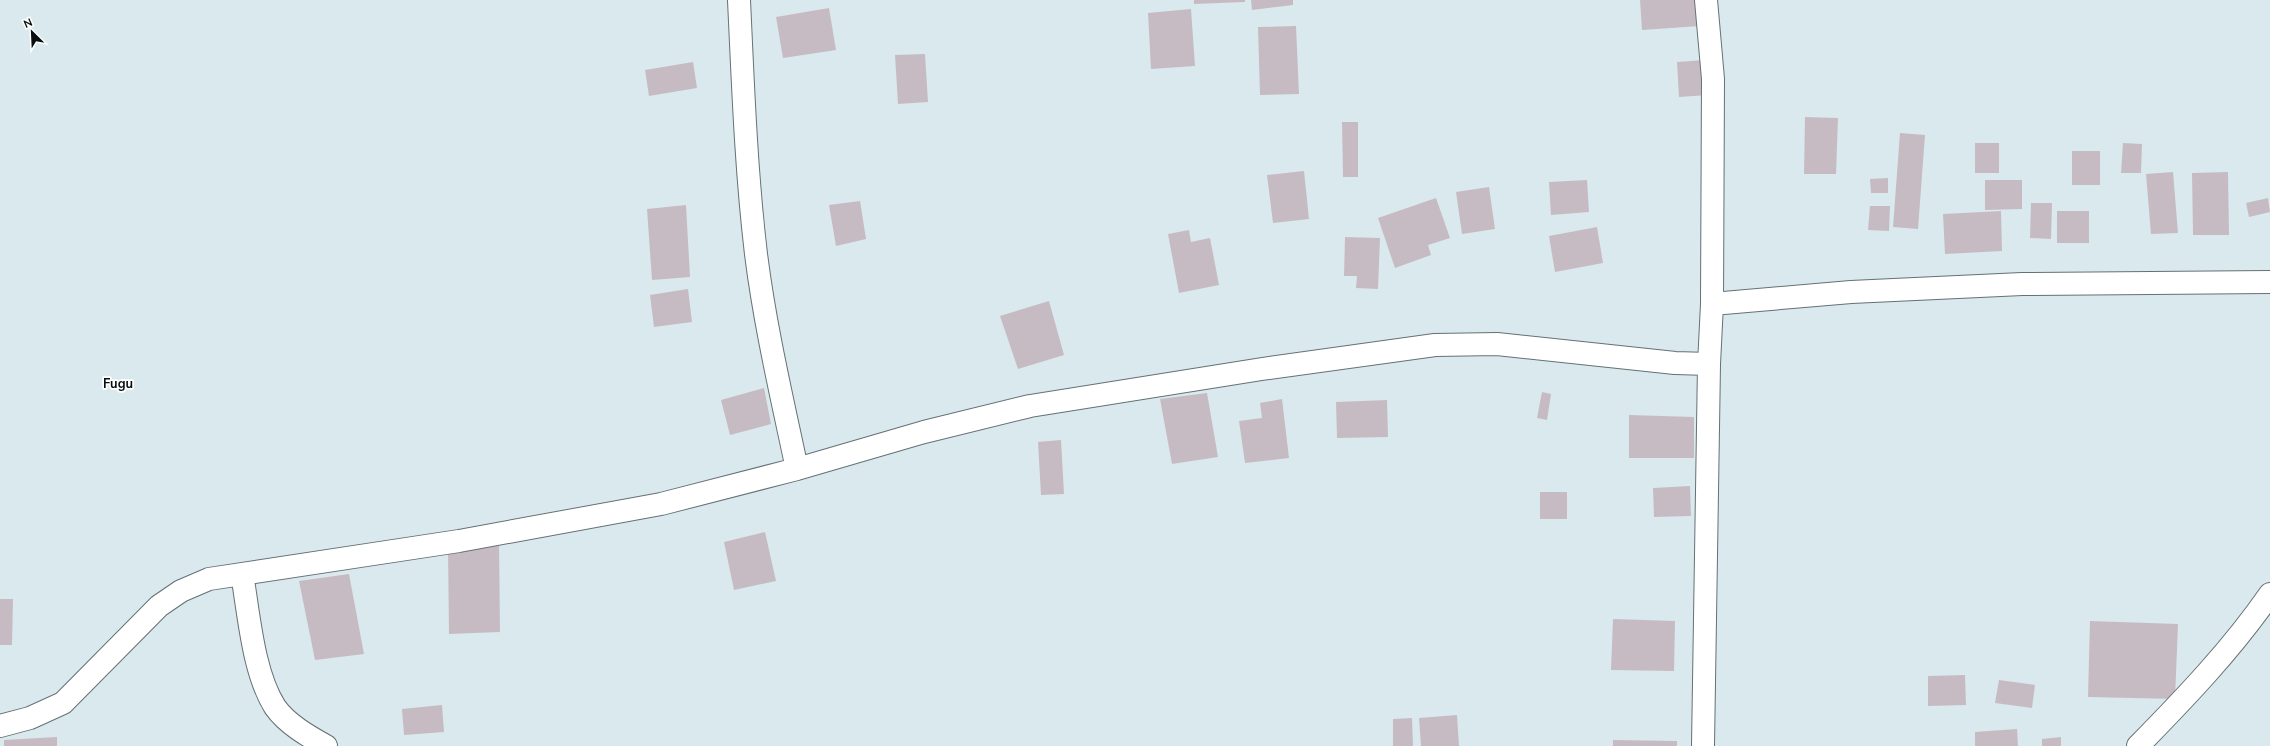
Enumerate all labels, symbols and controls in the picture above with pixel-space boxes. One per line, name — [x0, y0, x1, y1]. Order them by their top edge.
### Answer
north arrow — [12, 12, 52, 52]
text: N — [21, 15, 35, 32]
district label: Fugu — [103, 375, 133, 393]

